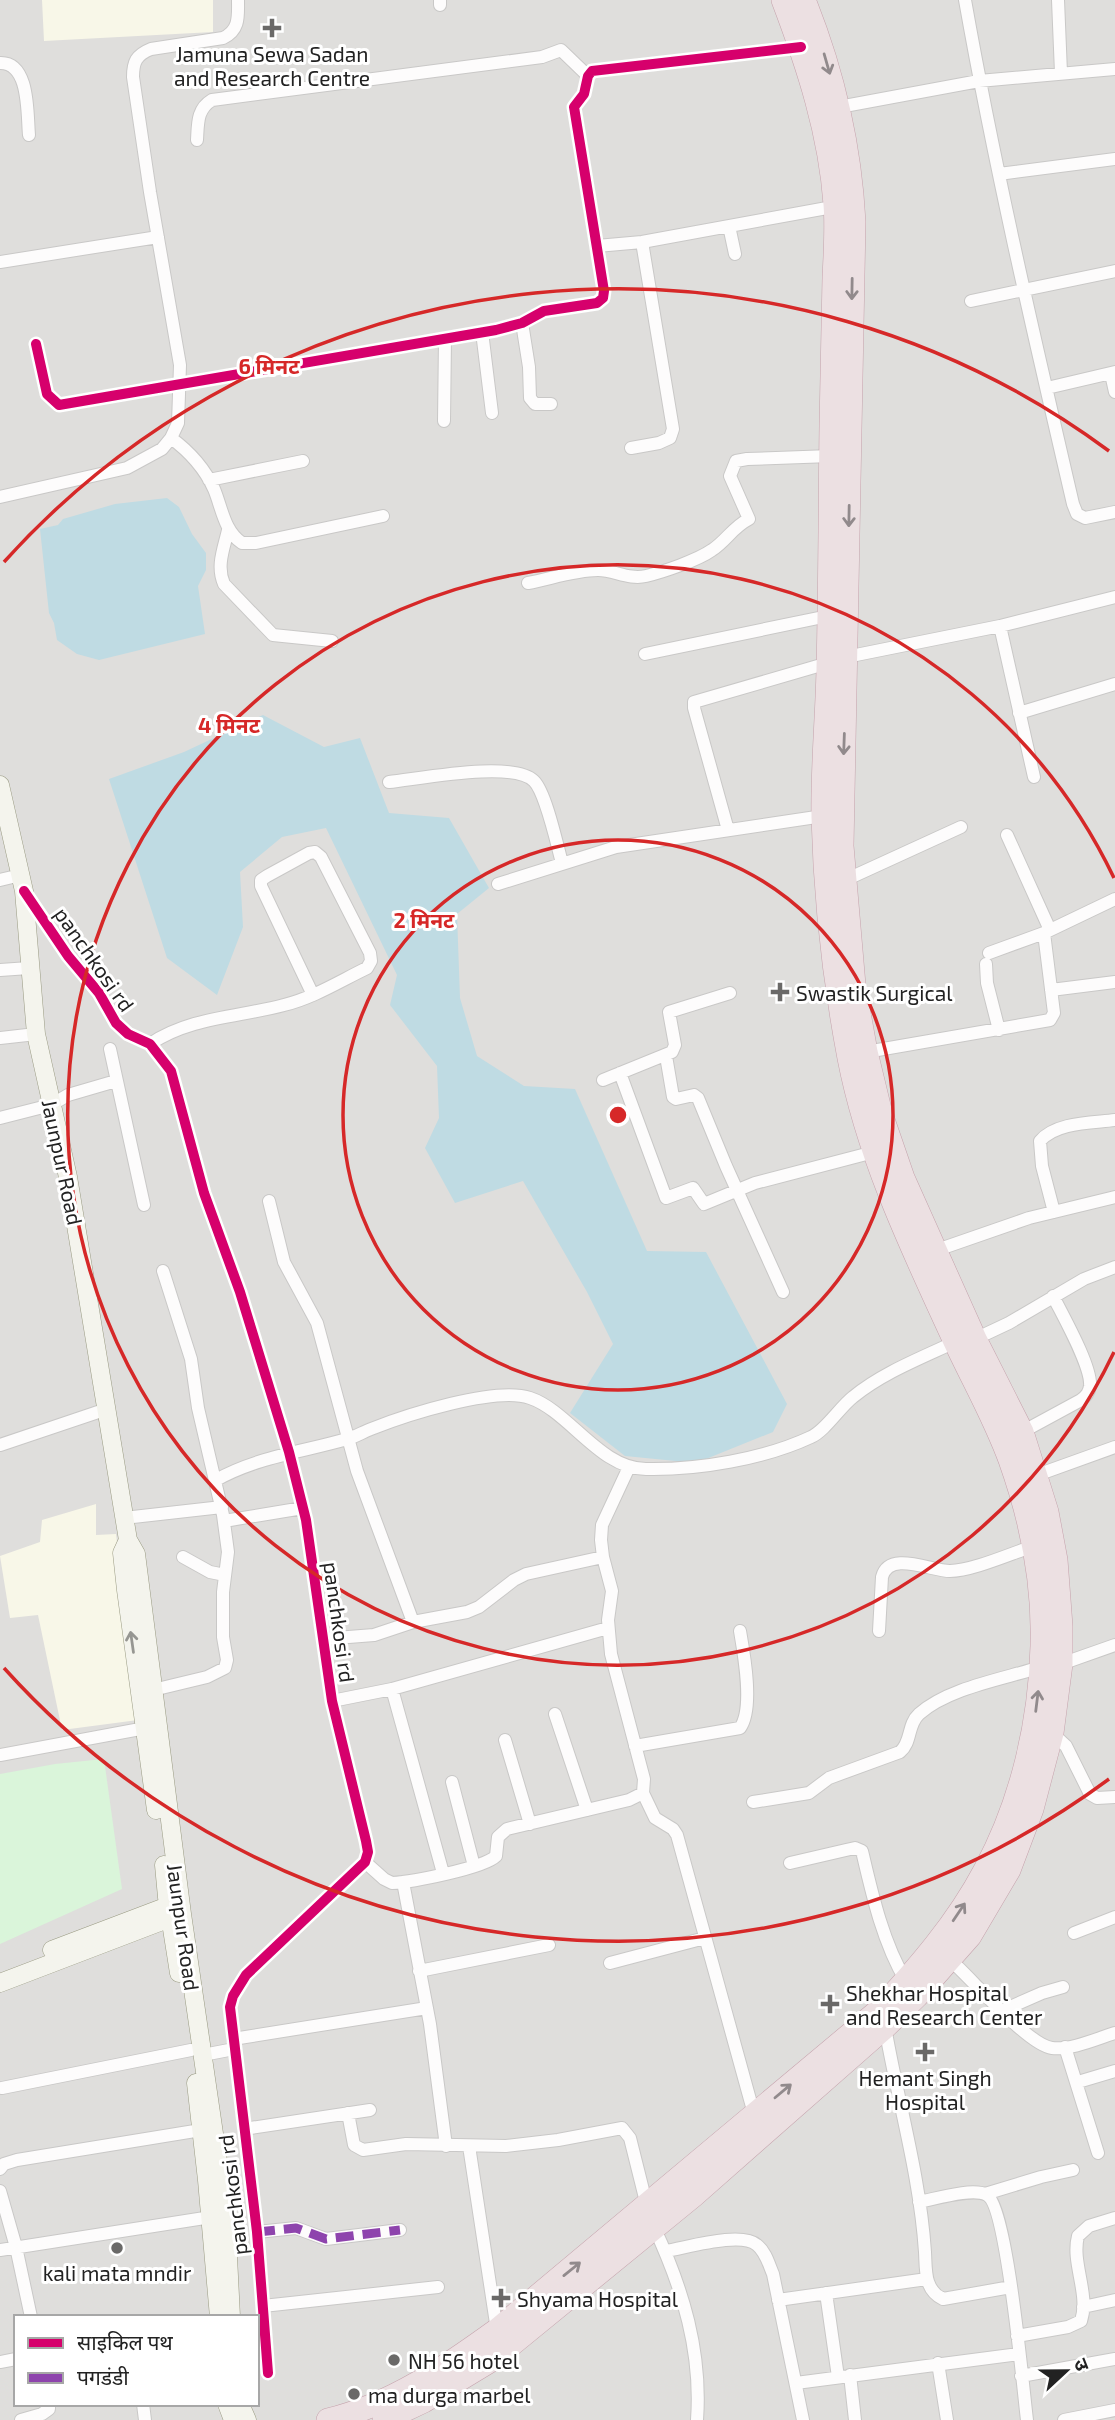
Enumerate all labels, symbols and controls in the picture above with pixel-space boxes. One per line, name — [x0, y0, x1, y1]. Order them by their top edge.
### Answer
marker: Jamuna Sewa Sadan and Research Centre — [262, 18, 282, 38]
place label: Jamuna Sewa Sadan and Research Centre — [174, 41, 370, 90]
one-way arrow — [821, 53, 834, 75]
one-way arrow — [846, 277, 859, 300]
text: 6 मिनट — [238, 353, 300, 378]
one-way arrow — [842, 505, 855, 528]
text: 4 मिनट — [198, 712, 261, 737]
one-way arrow — [837, 732, 850, 755]
street label: panchkosi rd — [50, 902, 140, 1016]
text: 2 मिनट — [394, 907, 455, 932]
place label: Swastik Surgical — [796, 980, 953, 1005]
marker: Swastik Surgical — [770, 982, 790, 1002]
street label: Jaunpur Road — [37, 1097, 89, 1227]
centre of rings — [606, 1103, 630, 1127]
street label: panchkosi rd — [319, 1560, 361, 1684]
one-way arrow — [126, 1631, 139, 1654]
one-way arrow — [1031, 1690, 1044, 1713]
street label: Jaunpur Road — [163, 1862, 205, 1992]
one-way arrow — [952, 1903, 966, 1922]
place label: Shekhar Hospital and Research Center — [846, 1980, 1043, 2029]
marker: Shekhar Hospital and Research Center — [820, 1994, 840, 2014]
marker: Hemant Singh Hospital — [915, 2042, 935, 2062]
place label: Hemant Singh Hospital — [858, 2065, 992, 2114]
one-way arrow — [773, 2083, 791, 2098]
street label: panchkosi rd — [212, 2133, 252, 2257]
marker: kali mata mndir — [109, 2240, 125, 2256]
place label: kali mata mndir — [43, 2260, 192, 2285]
one-way arrow — [562, 2261, 580, 2277]
place label: Shyama Hospital — [517, 2286, 679, 2311]
marker: Shyama Hospital — [491, 2288, 511, 2308]
legend — [14, 2315, 259, 2406]
text: साइकिल पथ — [77, 2329, 173, 2354]
north arrow — [1031, 2336, 1101, 2406]
place label: NH 56 hotel — [408, 2348, 520, 2373]
marker: NH 56 hotel — [386, 2352, 402, 2368]
text: उ — [1069, 2355, 1095, 2375]
text: पगडंडी — [77, 2364, 129, 2389]
place label: ma durga marbel — [368, 2382, 531, 2407]
marker: ma durga marbel — [346, 2386, 362, 2402]

